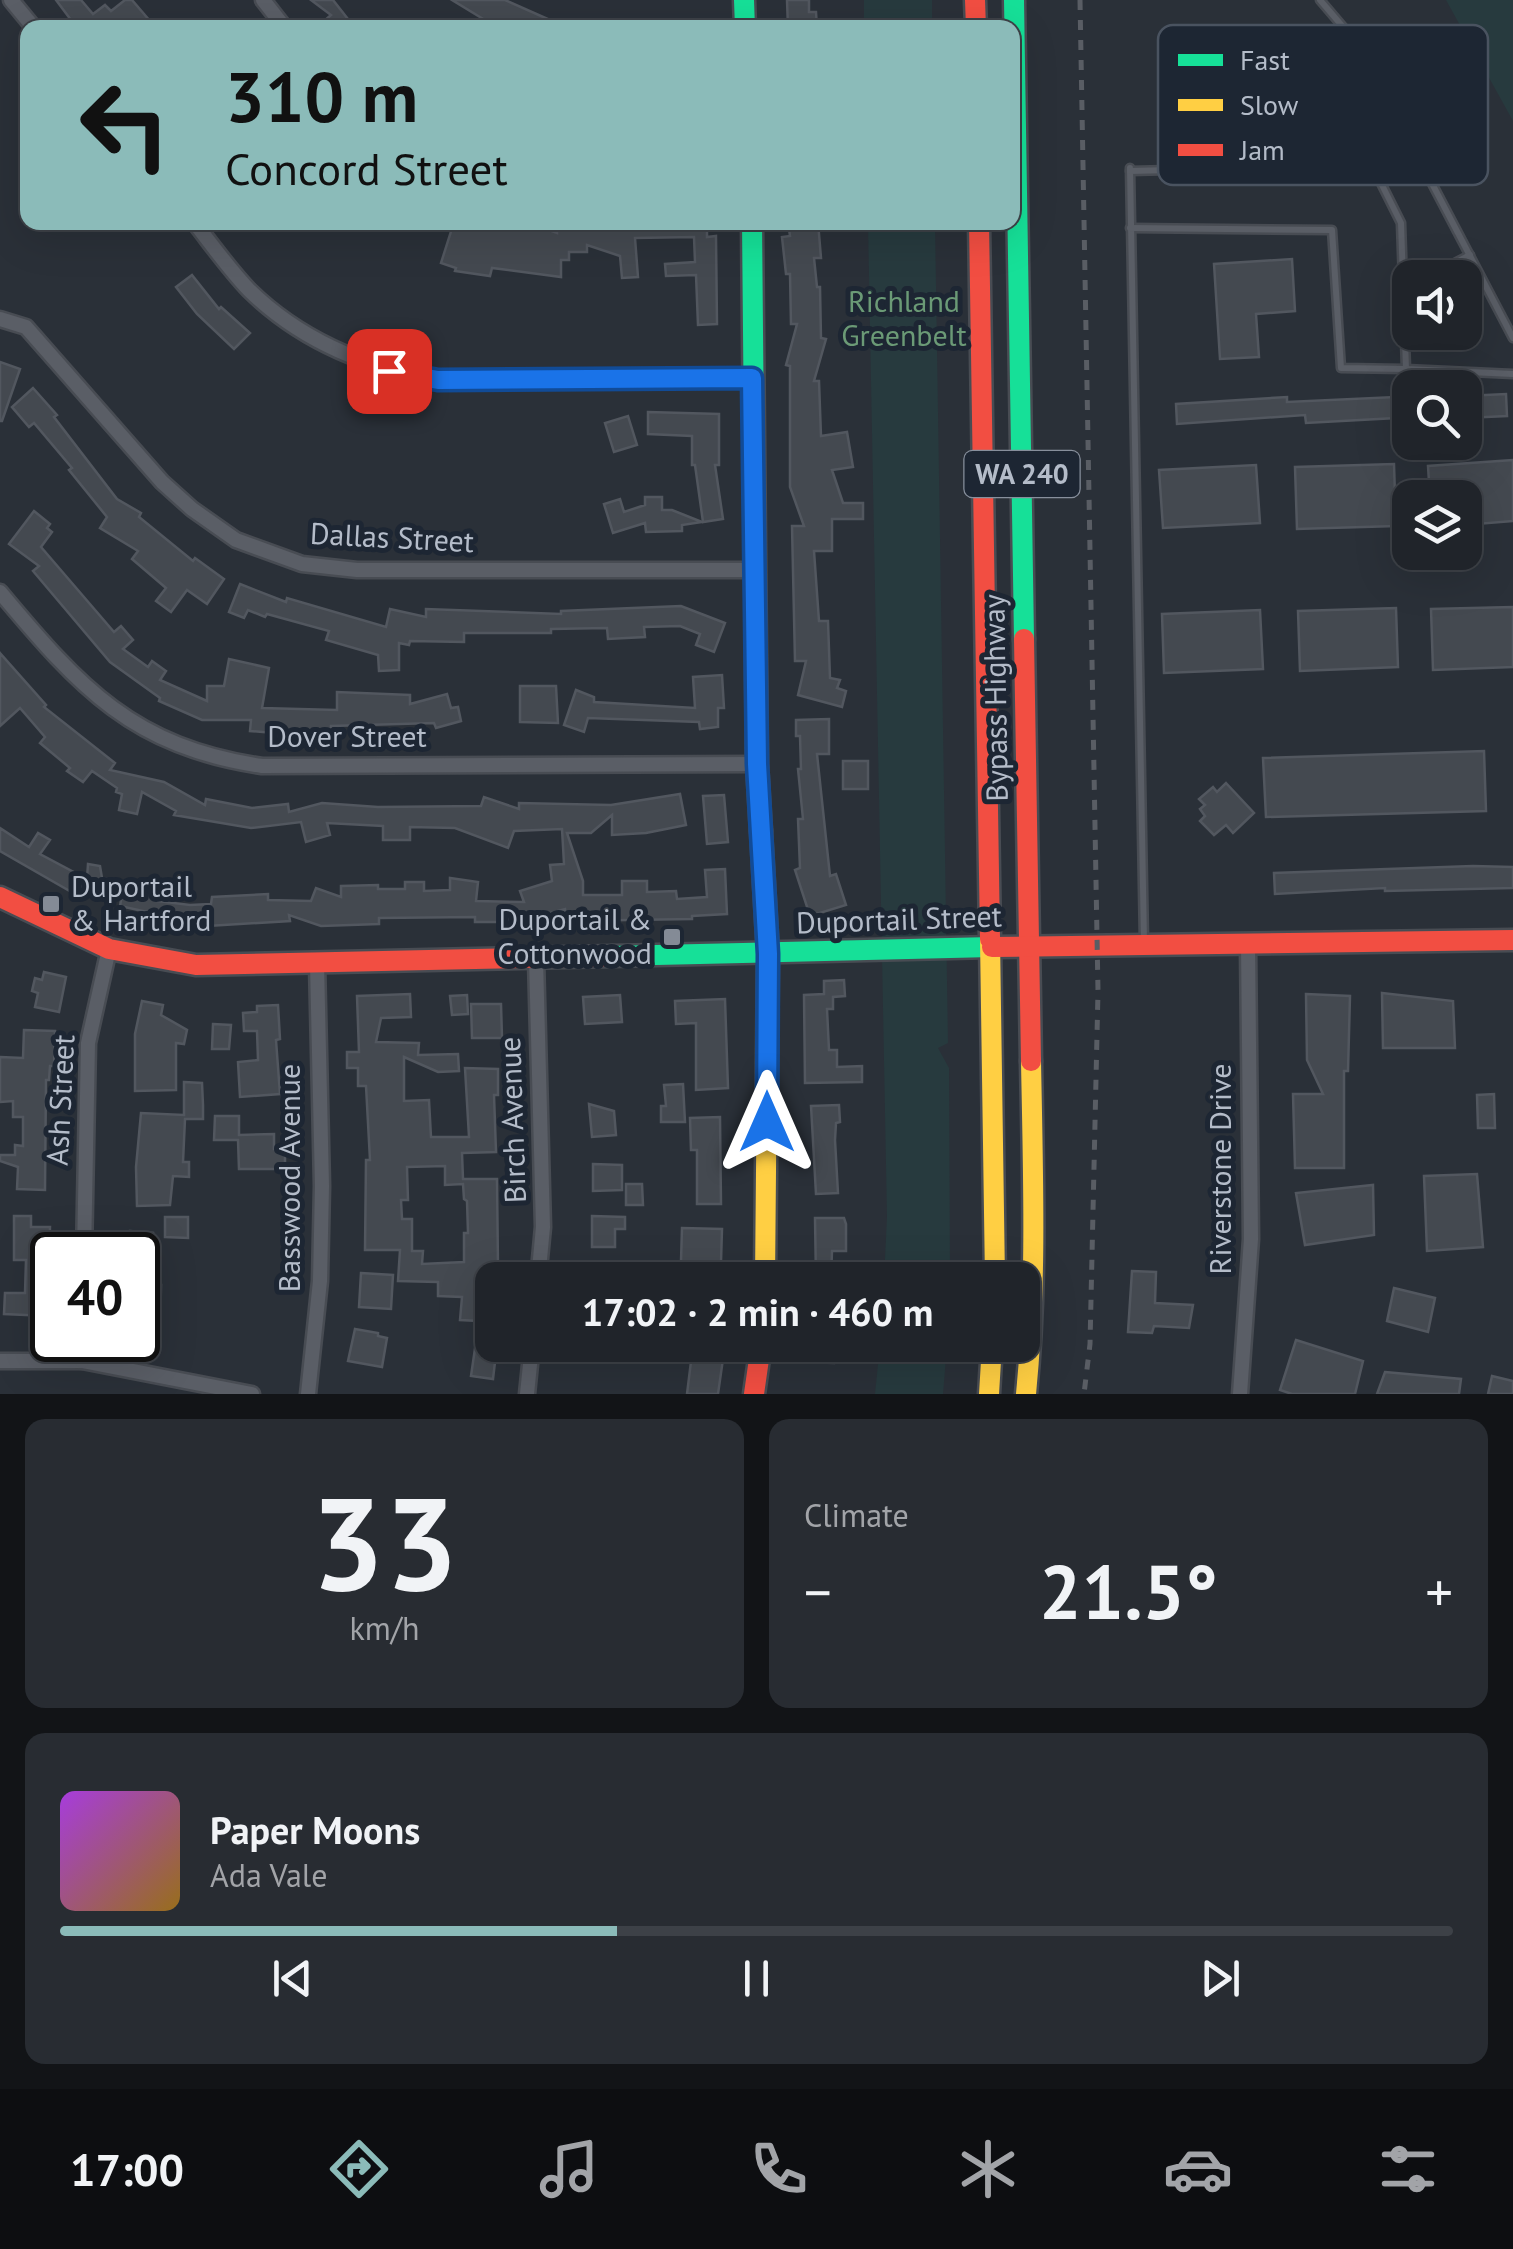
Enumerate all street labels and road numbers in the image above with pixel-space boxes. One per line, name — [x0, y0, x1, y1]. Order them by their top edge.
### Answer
road number: WA 240 — [964, 451, 1080, 497]
street label: Dallas Street — [309, 513, 475, 560]
street label: Bypass Highway — [973, 594, 1016, 802]
street label: Dover Street — [267, 716, 427, 755]
street label: Duportail Street — [795, 895, 1002, 942]
street label: Ash Street — [37, 1033, 82, 1166]
street label: Birch Avenue — [489, 1036, 534, 1204]
street label: Basswood Avenue — [269, 1064, 308, 1292]
street label: Riverstone Drive — [1200, 1064, 1239, 1274]

